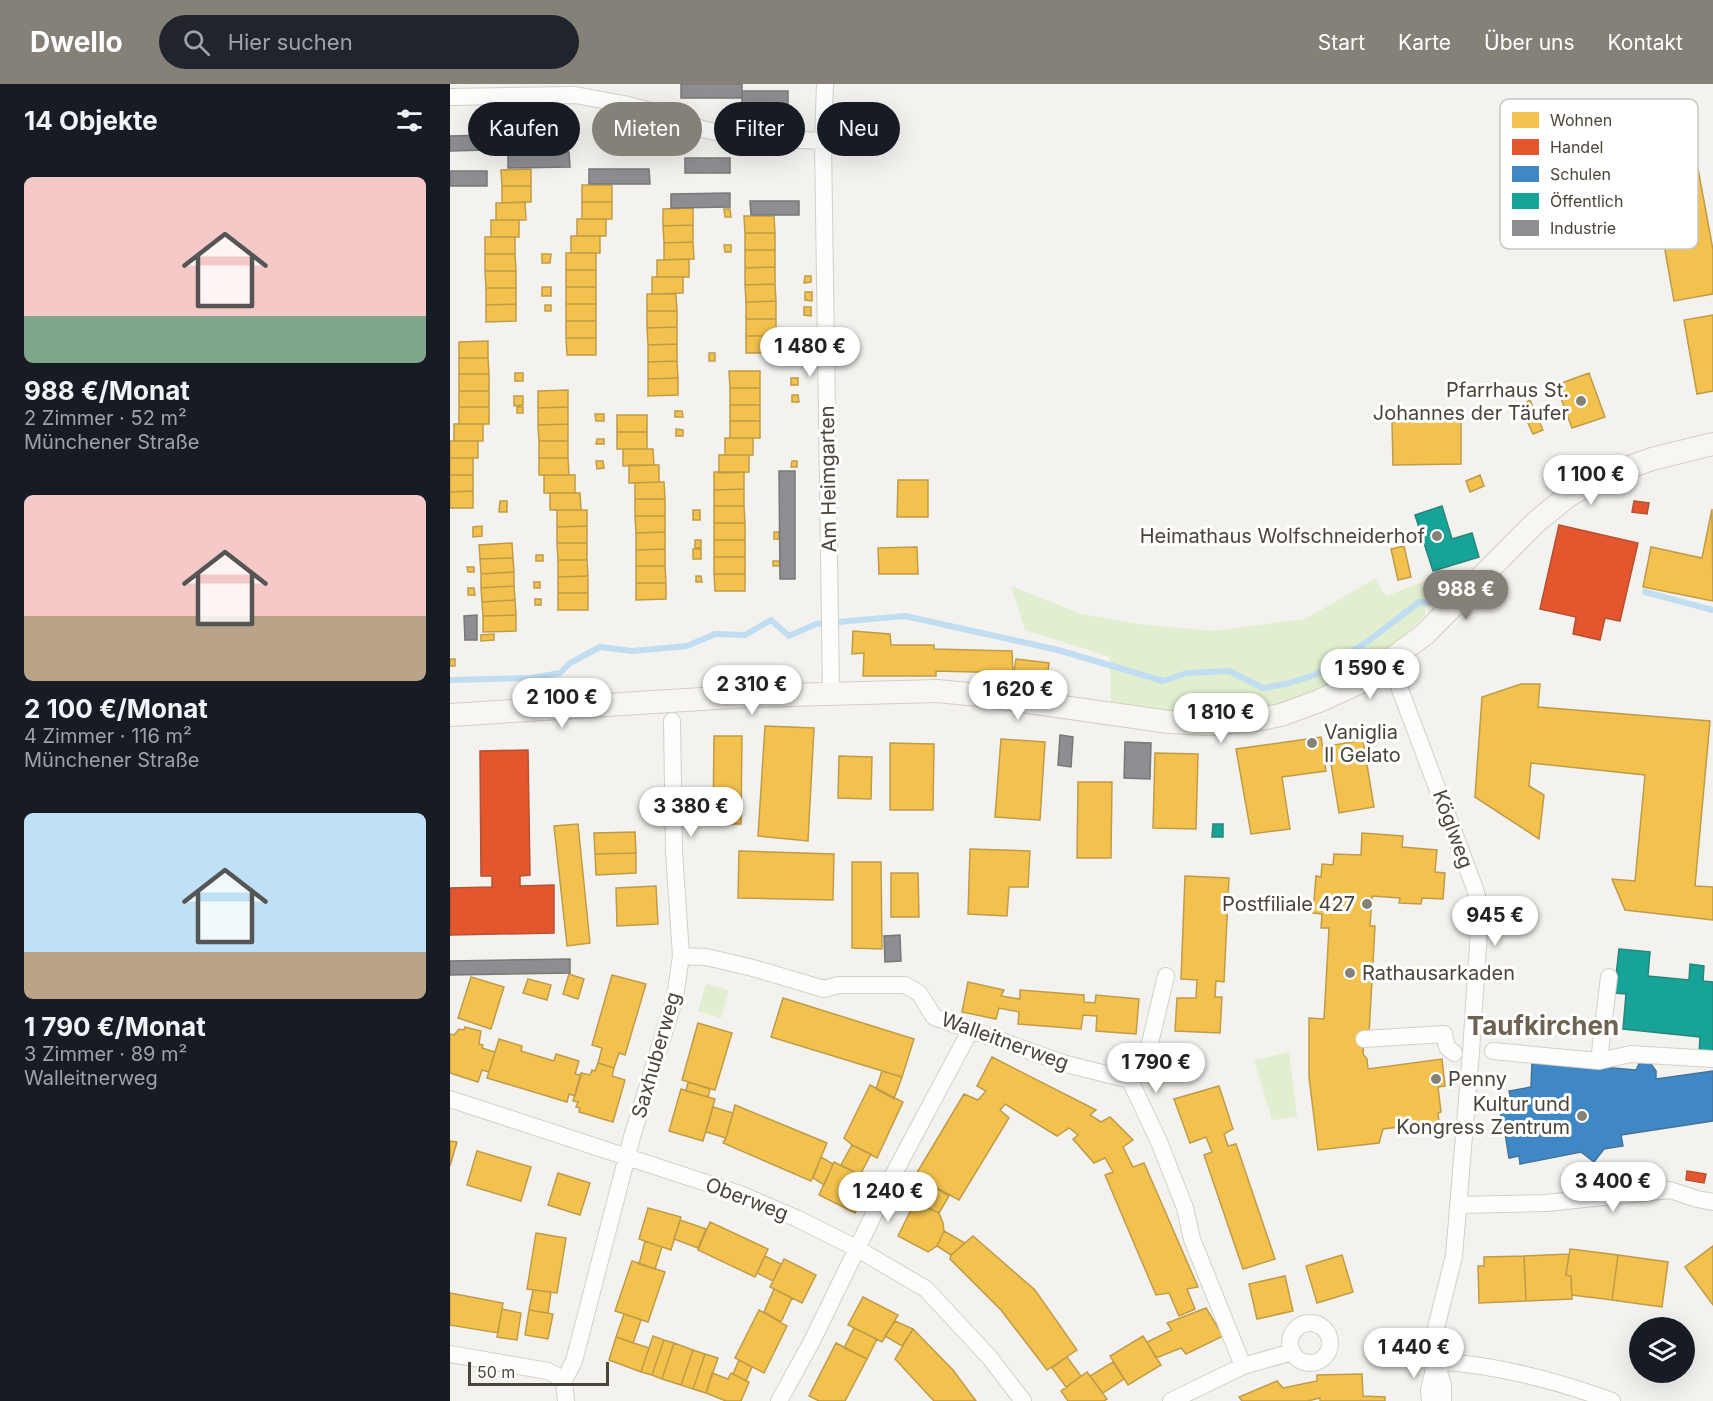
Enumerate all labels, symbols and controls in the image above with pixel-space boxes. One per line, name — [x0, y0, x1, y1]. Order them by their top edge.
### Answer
search box — [159, 15, 579, 69]
text: Dwello — [30, 25, 123, 59]
icon: search — [180, 26, 213, 59]
text: Hier suchen — [228, 29, 353, 55]
text: Start — [1318, 30, 1365, 55]
text: Karte — [1398, 30, 1451, 55]
text: Über uns — [1484, 30, 1575, 55]
text: Kontakt — [1608, 30, 1683, 55]
legend — [1500, 99, 1698, 249]
chip: Kaufen — [468, 102, 580, 156]
chip: Mieten — [592, 102, 702, 156]
chip: Filter — [714, 102, 805, 156]
chip: Neu — [817, 102, 900, 156]
icon: filters — [393, 104, 426, 137]
text: 14 Objekte — [24, 105, 158, 136]
text: Wohnen — [1550, 110, 1612, 130]
text: Handel — [1550, 137, 1603, 157]
text: Schulen — [1550, 164, 1611, 184]
text: Öffentlich — [1550, 191, 1623, 211]
icon: home — [171, 216, 279, 324]
text: Industrie — [1550, 218, 1616, 238]
pin: 1 480 € — [755, 327, 865, 378]
text: 1 480 € — [774, 334, 846, 358]
text: 988 €/Monat — [24, 375, 190, 406]
place label: Pfarrhaus St. Johannes der Täufer — [1373, 378, 1569, 425]
marker: Pfarrhaus St. Johannes der Täufer — [1574, 394, 1588, 408]
street label: Am Heimgarten — [815, 405, 841, 553]
text: 2 Zimmer · 52 m² — [24, 406, 187, 430]
text: Münchener Straße — [24, 430, 199, 454]
pin: 1 100 € — [1536, 455, 1646, 506]
text: 1 100 € — [1557, 462, 1625, 486]
place label: Heimathaus Wolfschneiderhof — [1140, 524, 1426, 548]
marker: Heimathaus Wolfschneiderhof — [1430, 529, 1444, 543]
icon: home — [171, 534, 279, 642]
pin: 988 € — [1424, 570, 1508, 621]
text: 988 € — [1437, 577, 1495, 601]
pin: 1 590 € — [1315, 649, 1425, 700]
text: 1 590 € — [1334, 656, 1406, 680]
pin: 2 310 € — [697, 665, 807, 716]
pin: 1 620 € — [963, 670, 1073, 721]
text: 2 310 € — [717, 672, 787, 696]
text: 1 620 € — [983, 677, 1053, 701]
pin: 2 100 € — [507, 678, 617, 729]
text: 2 100 € — [526, 685, 598, 709]
text: 2 100 €/Monat — [24, 693, 208, 724]
pin: 1 810 € — [1166, 693, 1276, 744]
text: 1 810 € — [1188, 700, 1254, 724]
place label: Vaniglia Il Gelato — [1324, 720, 1401, 767]
text: 4 Zimmer · 116 m² — [24, 724, 192, 748]
marker: Vaniglia Il Gelato — [1305, 736, 1319, 750]
text: Münchener Straße — [24, 748, 199, 772]
pin: 3 380 € — [636, 787, 746, 838]
street label: Köglweg — [1428, 787, 1478, 871]
text: 3 380 € — [653, 794, 729, 818]
icon: home — [171, 852, 279, 960]
place label: Postfiliale 427 — [1222, 892, 1355, 916]
pin: 945 € — [1453, 896, 1537, 947]
marker: Postfiliale 427 — [1360, 897, 1374, 911]
text: 945 € — [1466, 903, 1524, 927]
place label: Rathausarkaden — [1362, 961, 1515, 985]
marker: Rathausarkaden — [1343, 966, 1357, 980]
street label: Saxhuberweg — [627, 989, 685, 1121]
street label: Walleitnerweg — [938, 1007, 1072, 1075]
district label: Taufkirchen — [1467, 1010, 1619, 1041]
text: 1 790 €/Monat — [24, 1011, 206, 1042]
text: 3 Zimmer · 89 m² — [24, 1042, 187, 1066]
pin: 1 790 € — [1101, 1043, 1211, 1094]
text: 1 790 € — [1121, 1050, 1191, 1074]
text: Walleitnerweg — [24, 1066, 158, 1090]
place label: Penny — [1448, 1067, 1507, 1091]
marker: Penny — [1429, 1072, 1443, 1086]
place label: Kultur und Kongress Zentrum — [1396, 1092, 1570, 1139]
marker: Kultur und Kongress Zentrum — [1575, 1109, 1589, 1123]
pin: 3 400 € — [1558, 1162, 1668, 1213]
text: 3 400 € — [1575, 1169, 1651, 1193]
street label: Oberweg — [702, 1172, 792, 1226]
pin: 1 240 € — [833, 1172, 943, 1223]
text: 1 240 € — [852, 1179, 924, 1203]
map controls — [1629, 1317, 1695, 1383]
button: layers — [1629, 1317, 1695, 1383]
pin: 1 440 € — [1359, 1328, 1469, 1379]
text: 1 440 € — [1378, 1335, 1450, 1359]
scale bar — [468, 1359, 609, 1386]
text: 50 m — [477, 1362, 515, 1382]

